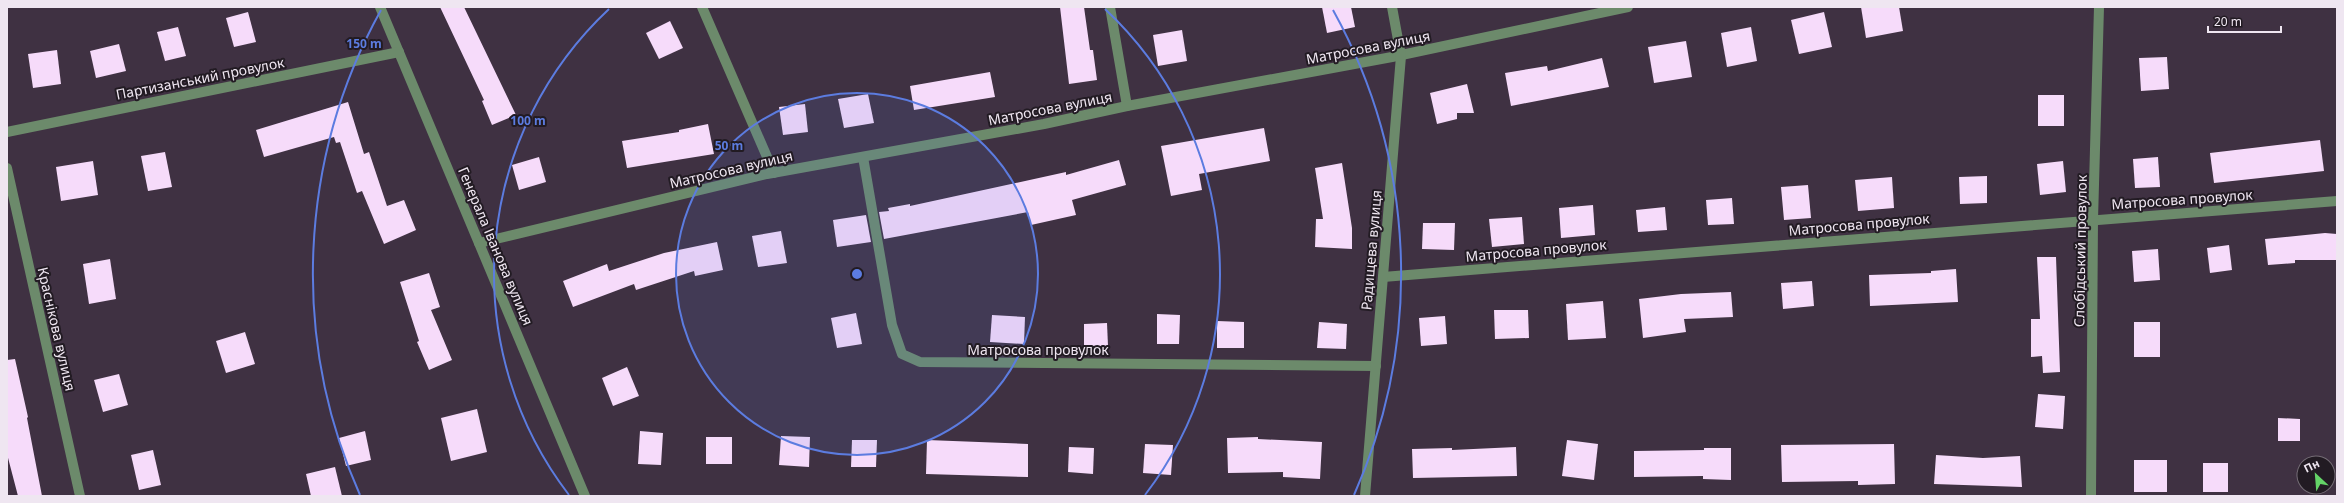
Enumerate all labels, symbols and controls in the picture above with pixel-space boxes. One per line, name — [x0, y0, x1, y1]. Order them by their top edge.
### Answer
scale bar — [2208, 8, 2281, 34]
text: 20 m — [2214, 13, 2242, 30]
street label: Матросова вулиця — [1304, 26, 1432, 68]
text: 150 m — [346, 35, 382, 52]
street label: Партизанський провулок — [114, 52, 286, 104]
street label: Матросова вулиця — [986, 87, 1114, 129]
text: 100 m — [510, 112, 546, 129]
text: 50 m — [715, 137, 743, 154]
street label: Матросова вулиця — [668, 146, 794, 192]
street label: Генерала Іванова вулиця — [454, 164, 538, 328]
street label: Слобідський провулок — [2069, 174, 2091, 327]
street label: Матросова провулок — [2111, 185, 2254, 213]
street label: Радищева вулиця — [1356, 189, 1386, 311]
street label: Матросова провулок — [1788, 208, 1931, 240]
street label: Матросова провулок — [1465, 234, 1608, 266]
street label: Краснікова вулиця — [33, 265, 81, 393]
centre of rings — [850, 267, 864, 281]
street label: Матросова провулок — [967, 340, 1109, 359]
north arrow — [2296, 455, 2336, 495]
text: Пн — [2301, 455, 2322, 476]

